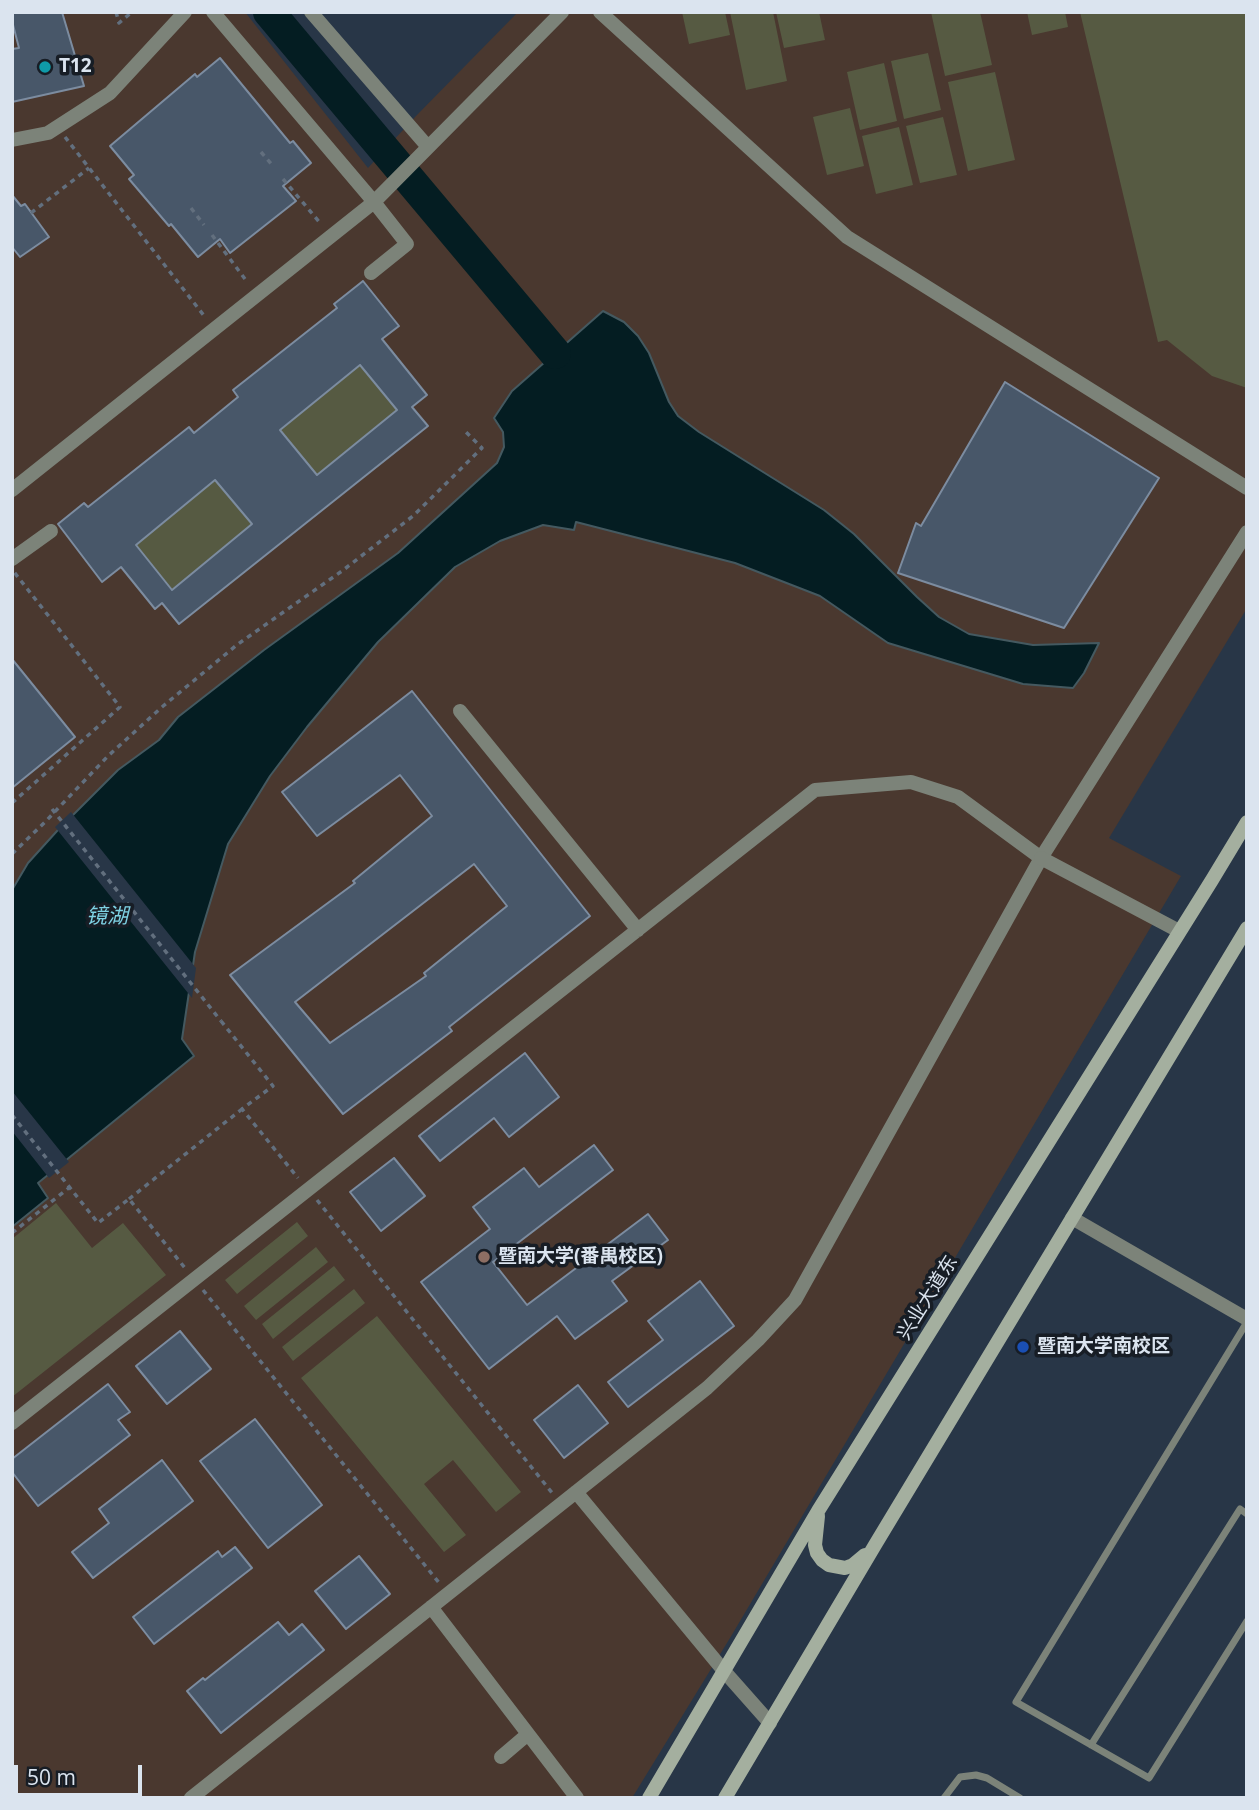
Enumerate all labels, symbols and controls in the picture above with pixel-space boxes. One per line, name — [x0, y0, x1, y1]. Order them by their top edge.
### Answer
place label: T12 — [59, 56, 92, 78]
marker: T12 — [37, 59, 53, 75]
water label: 镜湖 — [86, 904, 128, 930]
place label: 暨南大学(番禺校区) — [498, 1246, 663, 1268]
marker: 暨南大学(番禺校区) — [476, 1249, 492, 1265]
street label: 兴业大道东 — [893, 1252, 963, 1344]
place label: 暨南大学南校区 — [1037, 1336, 1170, 1358]
marker: 暨南大学南校区 — [1015, 1339, 1031, 1355]
scale bar — [18, 1750, 145, 1794]
text: 50 m — [27, 1763, 76, 1791]

